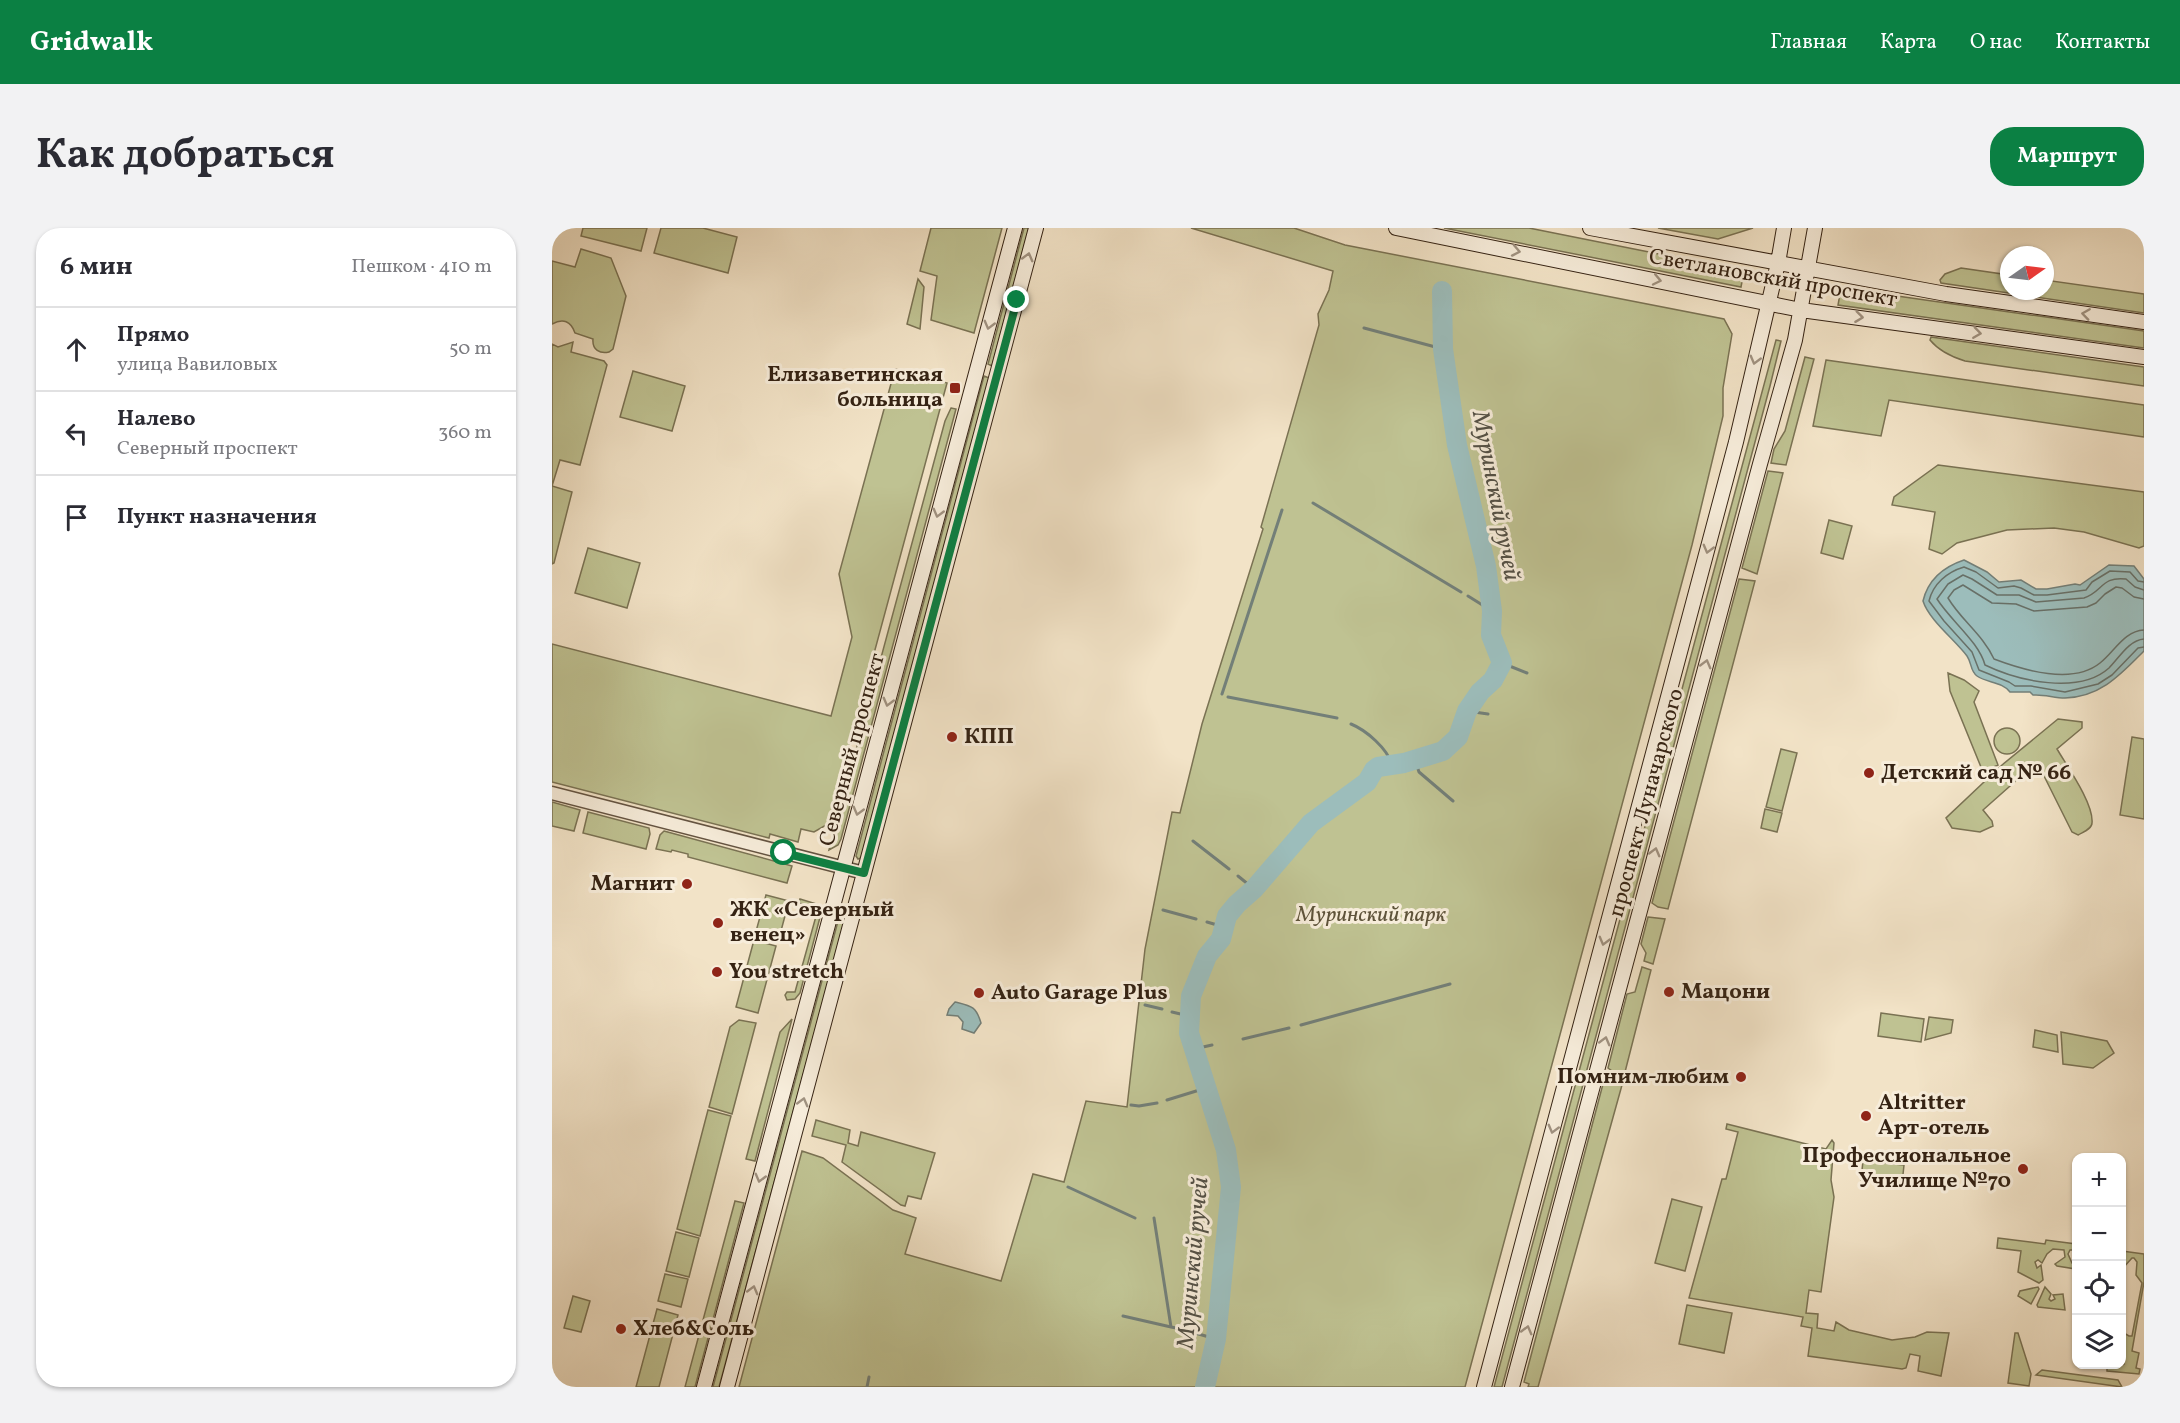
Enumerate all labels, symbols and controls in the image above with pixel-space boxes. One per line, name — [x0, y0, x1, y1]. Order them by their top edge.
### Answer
text: Gridwalk — [30, 23, 153, 62]
text: Главная — [1770, 28, 1847, 57]
text: Карта — [1880, 28, 1937, 57]
text: О нас — [1970, 28, 2022, 57]
text: Контакты — [2055, 28, 2150, 57]
text: Как добраться — [36, 127, 335, 186]
button: Маршрут — [1990, 127, 2144, 186]
street label: Светлановский проспект — [1646, 242, 1900, 316]
one-way arrow — [1510, 244, 1520, 257]
north arrow — [2000, 246, 2054, 300]
text: 6 мин — [60, 249, 133, 285]
one-way arrow — [1021, 252, 1034, 262]
text: Пешком · 410 m — [351, 253, 492, 281]
one-way arrow — [1652, 273, 1662, 286]
route end — [1003, 286, 1029, 312]
one-way arrow — [2081, 308, 2091, 320]
one-way arrow — [1855, 311, 1864, 323]
one-way arrow — [984, 319, 996, 330]
text: Прямо — [117, 320, 189, 351]
one-way arrow — [1972, 327, 1982, 339]
icon: ahead — [60, 333, 93, 366]
text: 50 m — [449, 335, 492, 363]
text: улица Вавиловых — [117, 351, 278, 379]
one-way arrow — [1750, 355, 1763, 365]
place label: Елизаветинская больница — [767, 360, 943, 416]
marker: Елизаветинская больница — [948, 381, 962, 395]
text: Налево — [117, 404, 196, 435]
water label: Муринский ручей — [1462, 407, 1528, 584]
icon: left — [60, 417, 93, 450]
text: 360 m — [438, 419, 492, 447]
text: Северный проспект — [117, 435, 298, 463]
icon: arrive — [60, 501, 93, 534]
text: Пункт назначения — [117, 502, 317, 533]
one-way arrow — [933, 508, 946, 518]
one-way arrow — [1703, 543, 1715, 554]
street label: Северный проспект — [812, 650, 894, 850]
one-way arrow — [1698, 659, 1711, 669]
street label: проспект Луначарского — [1602, 685, 1692, 921]
one-way arrow — [883, 696, 895, 706]
place label: КПП — [964, 722, 1014, 753]
marker: КПП — [945, 730, 959, 744]
place label: Детский сад № 66 — [1881, 758, 2071, 789]
marker: Детский сад № 66 — [1862, 766, 1876, 780]
one-way arrow — [853, 806, 866, 816]
route start — [770, 839, 796, 865]
one-way arrow — [1648, 848, 1661, 858]
place label: Магнит — [591, 869, 675, 900]
marker: Магнит — [680, 877, 694, 891]
place label: ЖК «Северный венец» — [730, 895, 894, 951]
park label: Муринский парк — [1295, 900, 1446, 931]
marker: ЖК «Северный венец» — [711, 916, 725, 930]
one-way arrow — [1599, 935, 1611, 946]
place label: You stretch — [729, 957, 844, 988]
marker: You stretch — [710, 965, 724, 979]
place label: Мацони — [1681, 977, 1770, 1008]
place label: Auto Garage Plus — [991, 978, 1168, 1009]
marker: Мацони — [1662, 985, 1676, 999]
marker: Auto Garage Plus — [972, 986, 986, 1000]
one-way arrow — [1597, 1036, 1610, 1046]
place label: Помним-любим — [1557, 1062, 1730, 1093]
marker: Помним-любим — [1734, 1070, 1748, 1084]
place label: Altritter Арт-отель — [1878, 1088, 1990, 1144]
one-way arrow — [796, 1097, 808, 1107]
marker: Altritter Арт-отель — [1859, 1109, 1873, 1123]
one-way arrow — [1548, 1124, 1561, 1134]
place label: Профессиональное Училище №70 — [1802, 1141, 2011, 1197]
map controls — [2072, 1153, 2126, 1369]
button: + — [2072, 1153, 2126, 1207]
marker: Профессиональное Училище №70 — [2016, 1162, 2030, 1176]
one-way arrow — [755, 1172, 767, 1183]
water label: Муринский ручей — [1169, 1176, 1218, 1351]
button: − — [2072, 1207, 2126, 1261]
button: locate — [2072, 1261, 2126, 1315]
one-way arrow — [745, 1285, 758, 1295]
place label: Хлеб&Соль — [633, 1314, 754, 1345]
button: layers — [2072, 1315, 2126, 1369]
marker: Хлеб&Соль — [614, 1322, 628, 1336]
one-way arrow — [1520, 1326, 1532, 1336]

